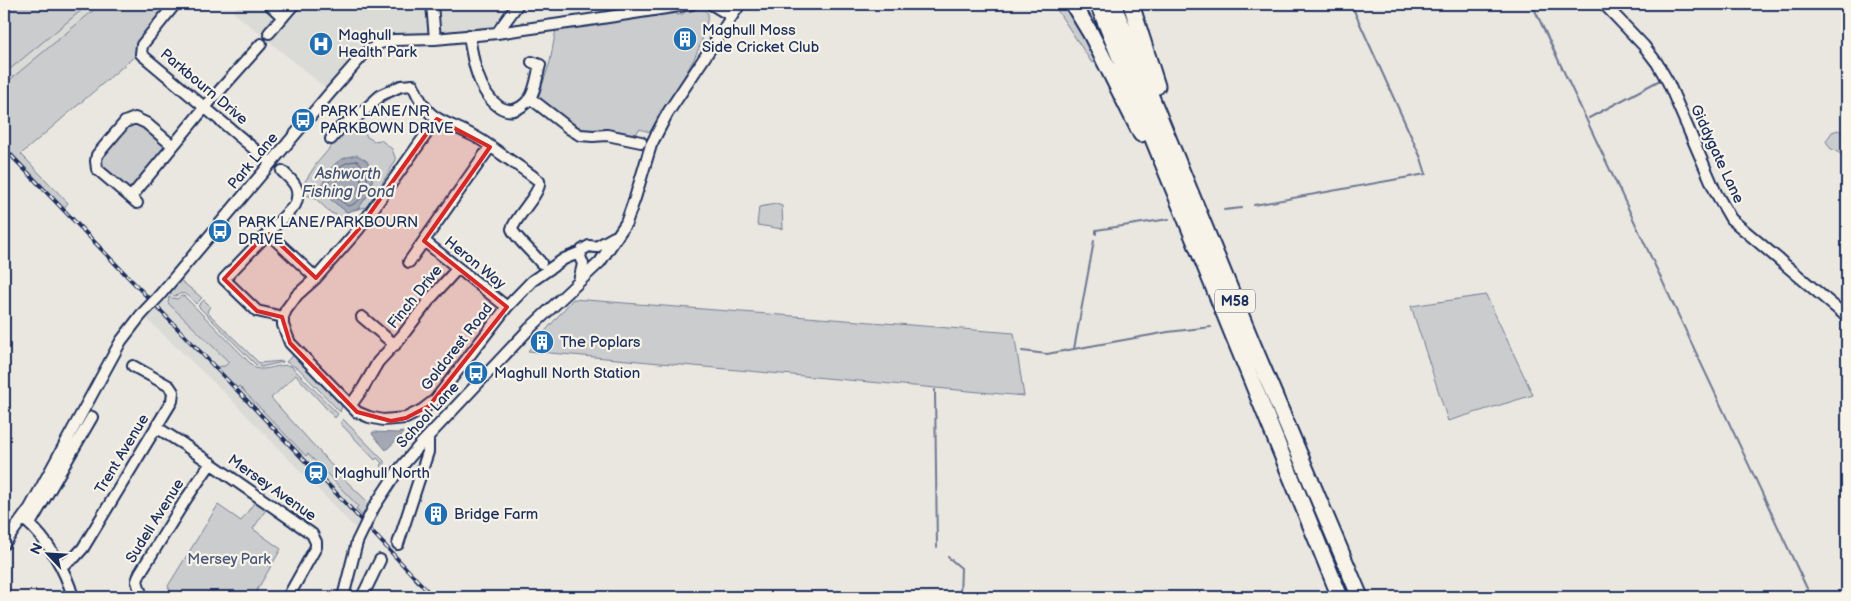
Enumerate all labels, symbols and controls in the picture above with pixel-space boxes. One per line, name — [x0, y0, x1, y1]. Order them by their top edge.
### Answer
place label: Maghull Moss Side Cricket Club — [702, 21, 820, 57]
place label: Maghull Health Park — [338, 26, 417, 62]
building icon: Maghull Moss Side Cricket Club — [672, 26, 698, 52]
hospital icon: Maghull Health Park — [308, 31, 334, 57]
street label: Parkbourn Drive — [156, 45, 252, 129]
place label: PARK LANE/NR PARKBOWN DRIVE — [320, 102, 454, 138]
street label: Giddygate Lane — [1686, 102, 1748, 206]
bus stop icon: PARK LANE/NR PARKBOWN DRIVE — [290, 107, 316, 133]
street label: Park Lane — [224, 129, 282, 193]
water label: Ashworth Fishing Pond — [301, 165, 395, 202]
place label: PARK LANE/PARKBOURN DRIVE — [238, 213, 418, 249]
bus stop icon: PARK LANE/PARKBOURN DRIVE — [207, 218, 233, 244]
street label: Heron Way — [440, 232, 510, 294]
street label: Finch Drive — [384, 261, 447, 333]
road number: M58 — [1215, 290, 1255, 312]
street label: Goldcrest Road — [417, 299, 497, 395]
building icon: The Poplars — [529, 329, 555, 355]
place label: The Poplars — [560, 333, 641, 352]
bus stop icon: Maghull North Station — [463, 360, 489, 386]
place label: Maghull North Station — [494, 364, 640, 383]
street label: School Lane — [392, 378, 464, 452]
street label: Trent Avenue — [91, 411, 153, 497]
street label: Mersey Avenue — [224, 450, 320, 526]
station icon: Maghull North — [303, 460, 329, 486]
place label: Maghull North — [334, 464, 430, 483]
street label: Sudell Avenue — [122, 475, 189, 567]
building icon: Bridge Farm — [423, 501, 449, 527]
place label: Bridge Farm — [454, 505, 538, 524]
north arrow — [22, 528, 72, 578]
text: N — [27, 540, 47, 557]
park label: Mersey Park — [187, 550, 271, 569]

